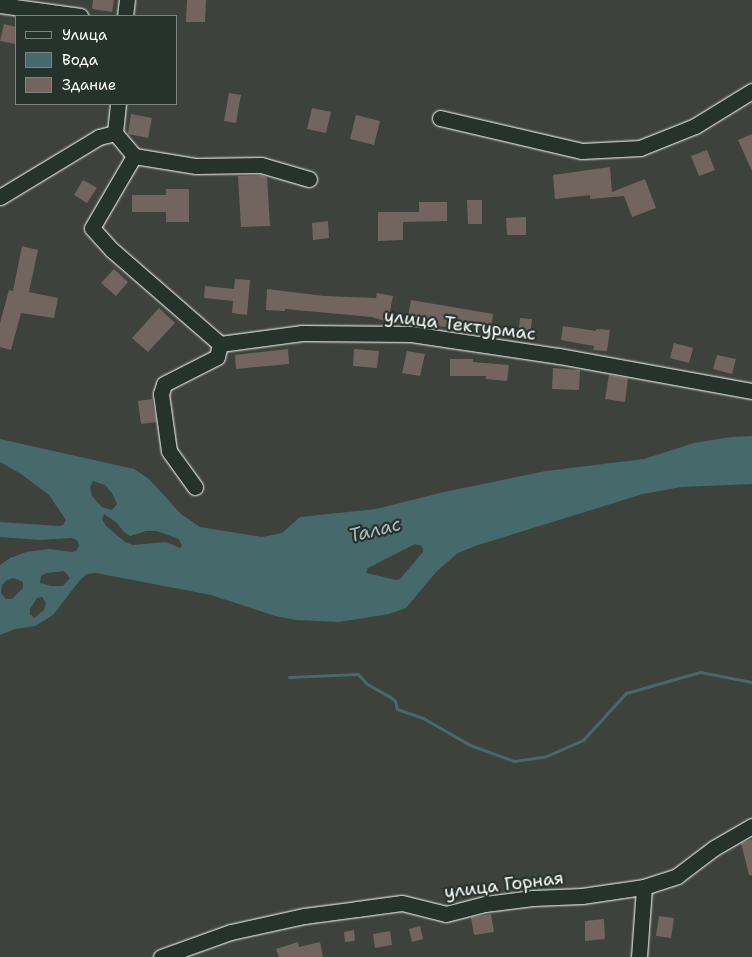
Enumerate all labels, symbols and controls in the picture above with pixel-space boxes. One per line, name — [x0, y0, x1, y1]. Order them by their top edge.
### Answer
legend — [15, 15, 178, 105]
text: Улица — [62, 25, 107, 45]
text: Вода — [62, 50, 98, 70]
text: Здание — [62, 75, 116, 95]
street label: улица Тектурмас — [383, 305, 537, 345]
water label: Талас — [347, 513, 403, 547]
street label: улица Горная — [443, 867, 565, 903]

